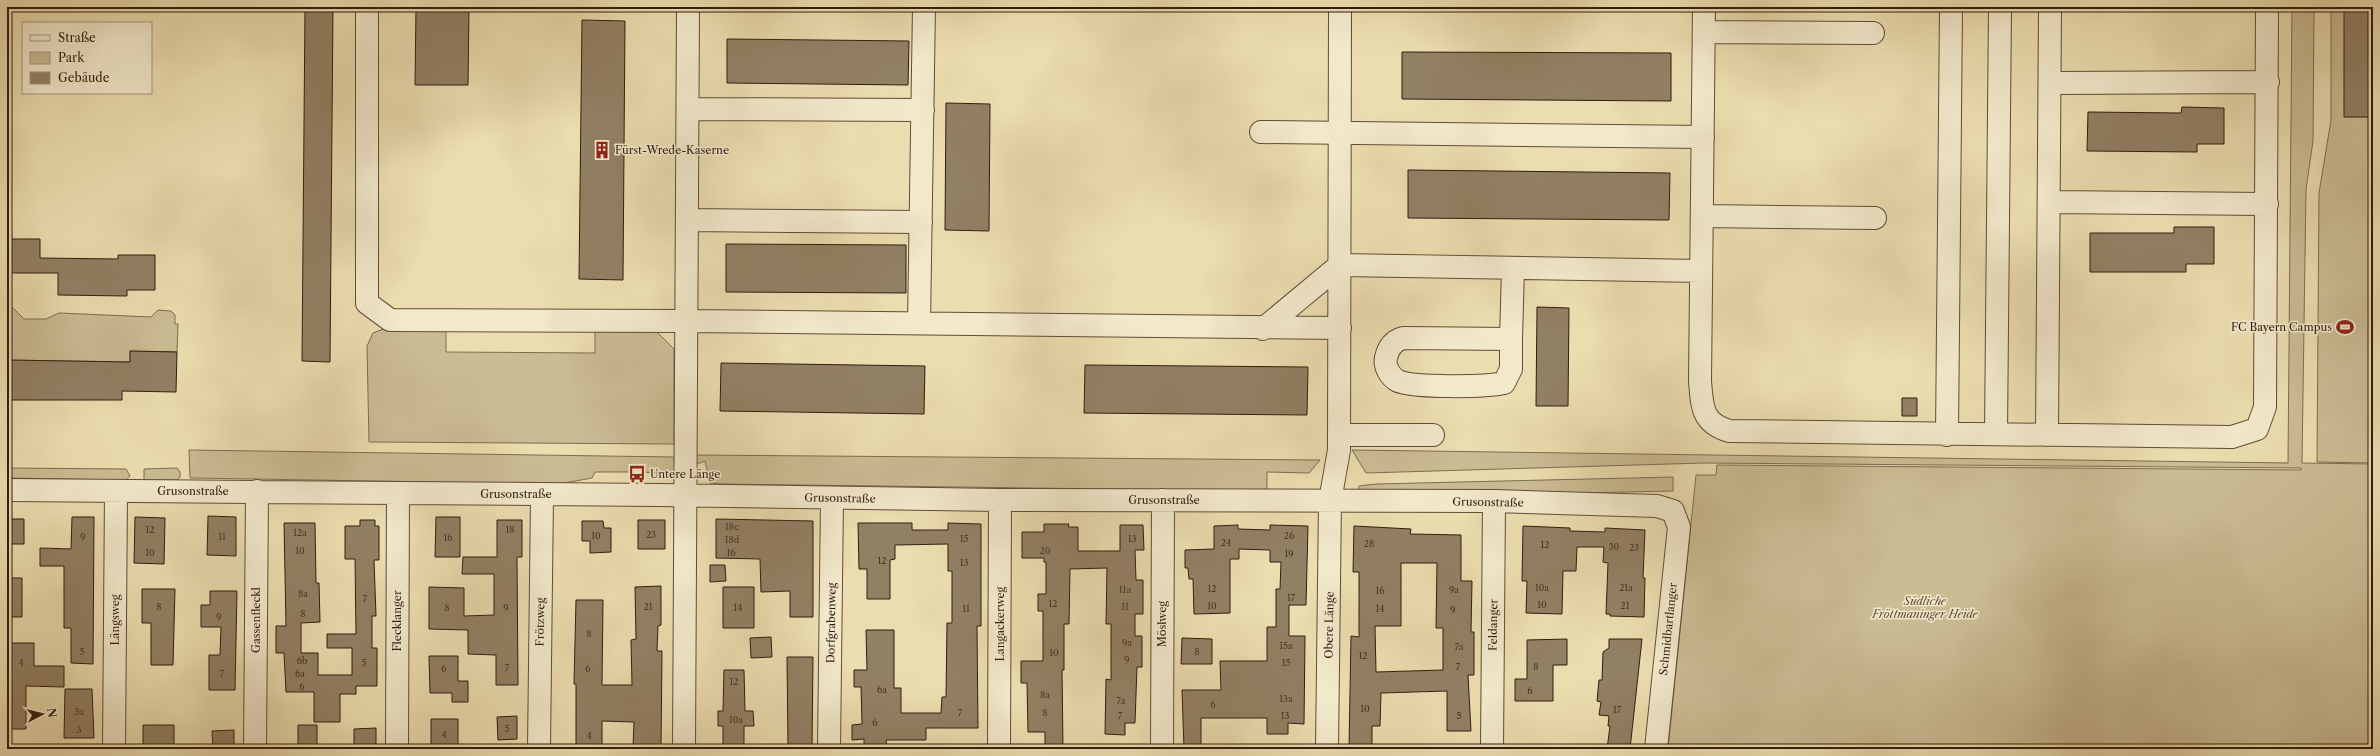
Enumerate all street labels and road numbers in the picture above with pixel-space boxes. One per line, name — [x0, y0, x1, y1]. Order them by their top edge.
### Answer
street label: Grusonstraße — [157, 484, 229, 498]
street label: Grusonstraße — [480, 487, 552, 501]
street label: Grusonstraße — [804, 490, 876, 506]
street label: Grusonstraße — [1128, 493, 1200, 507]
street label: Grusonstraße — [1452, 494, 1524, 510]
street label: Dorfgrabenweg — [823, 582, 839, 663]
street label: Schmidbartlanger — [1656, 582, 1680, 676]
street label: Gassenfleckl — [249, 586, 263, 653]
street label: Langackerweg — [993, 586, 1007, 661]
street label: Flecklanger — [390, 590, 404, 652]
street label: Obere Länge — [1321, 591, 1337, 659]
street label: Längsweg — [108, 594, 122, 646]
street label: Frötzweg — [533, 597, 547, 646]
street label: Feldanger — [1486, 598, 1500, 651]
street label: Möslweg — [1155, 601, 1169, 647]

